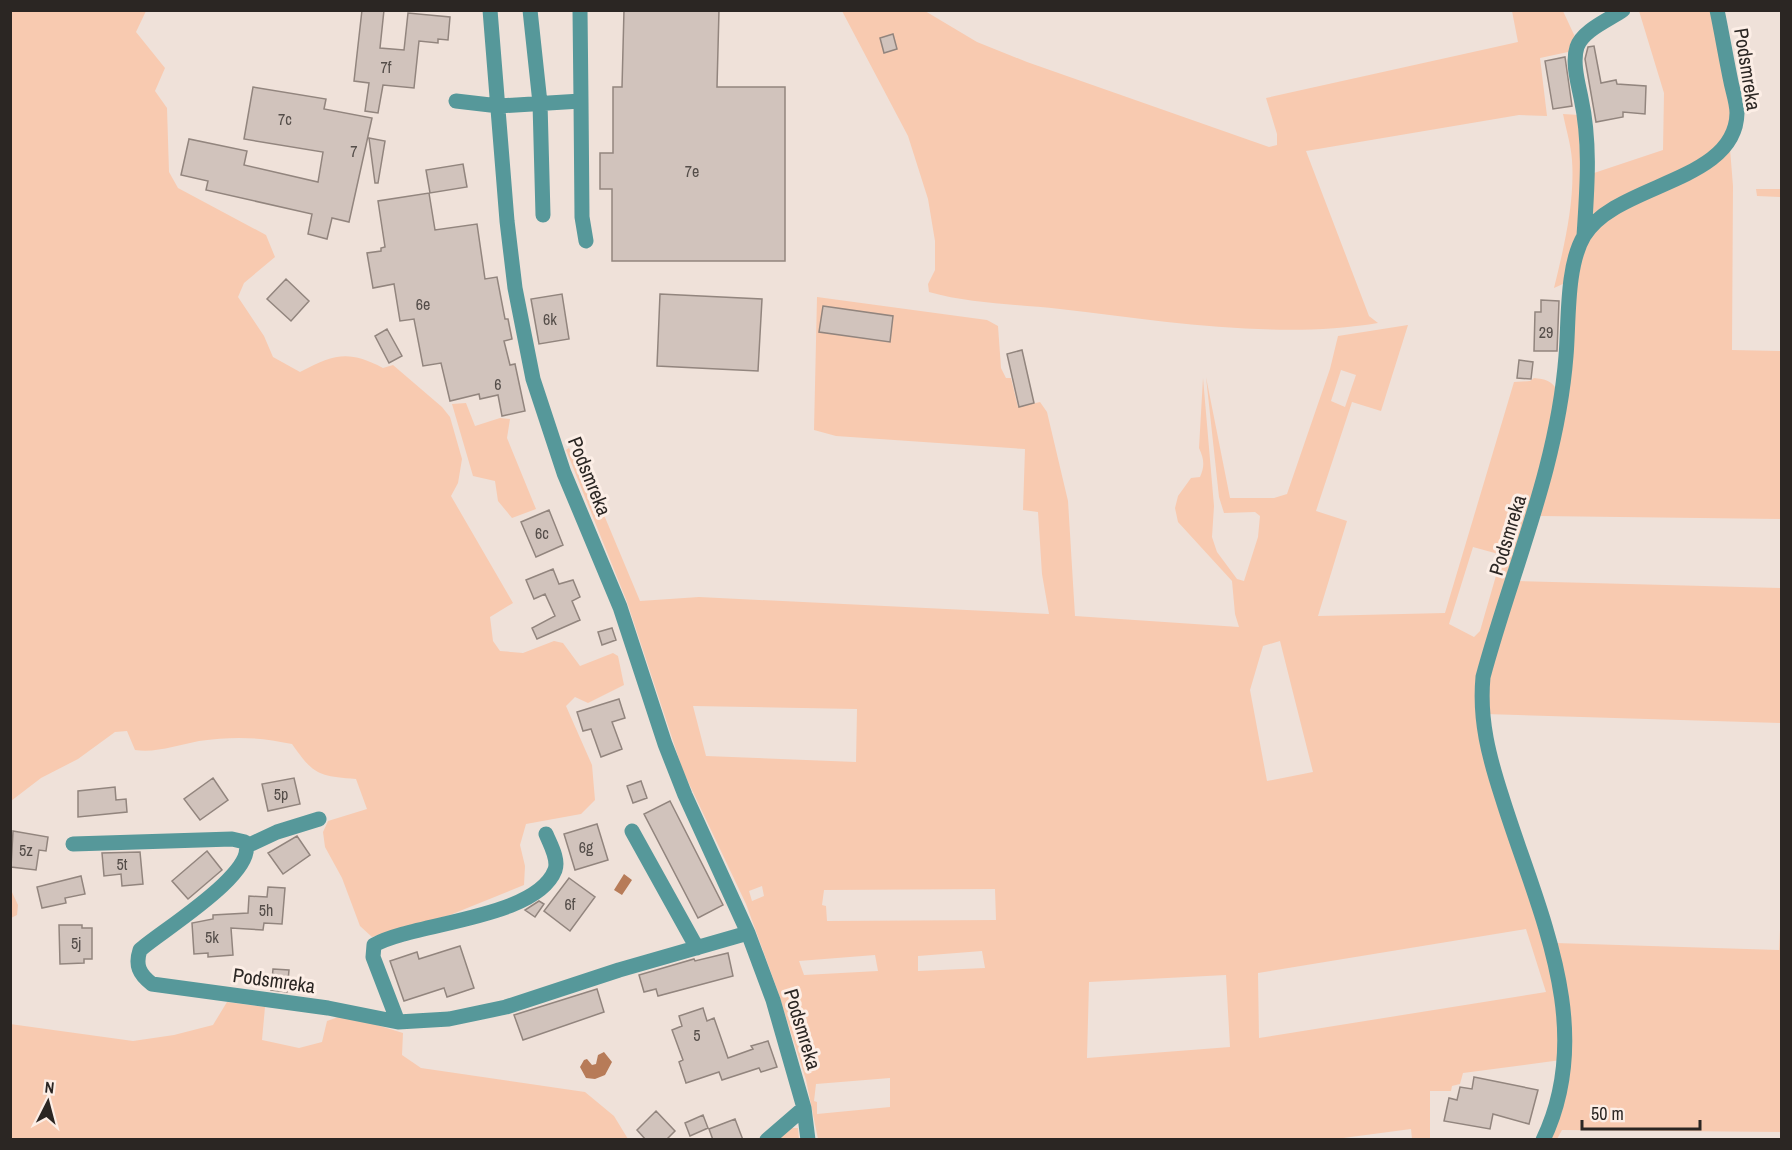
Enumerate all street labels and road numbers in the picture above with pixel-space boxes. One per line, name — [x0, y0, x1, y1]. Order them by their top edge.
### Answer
street label: Podsmreka — [1728, 26, 1768, 112]
street label: Podsmreka — [562, 432, 618, 520]
street label: Podsmreka — [1482, 491, 1532, 579]
street label: Podsmreka — [231, 961, 317, 999]
street label: Podsmreka — [778, 985, 828, 1073]

